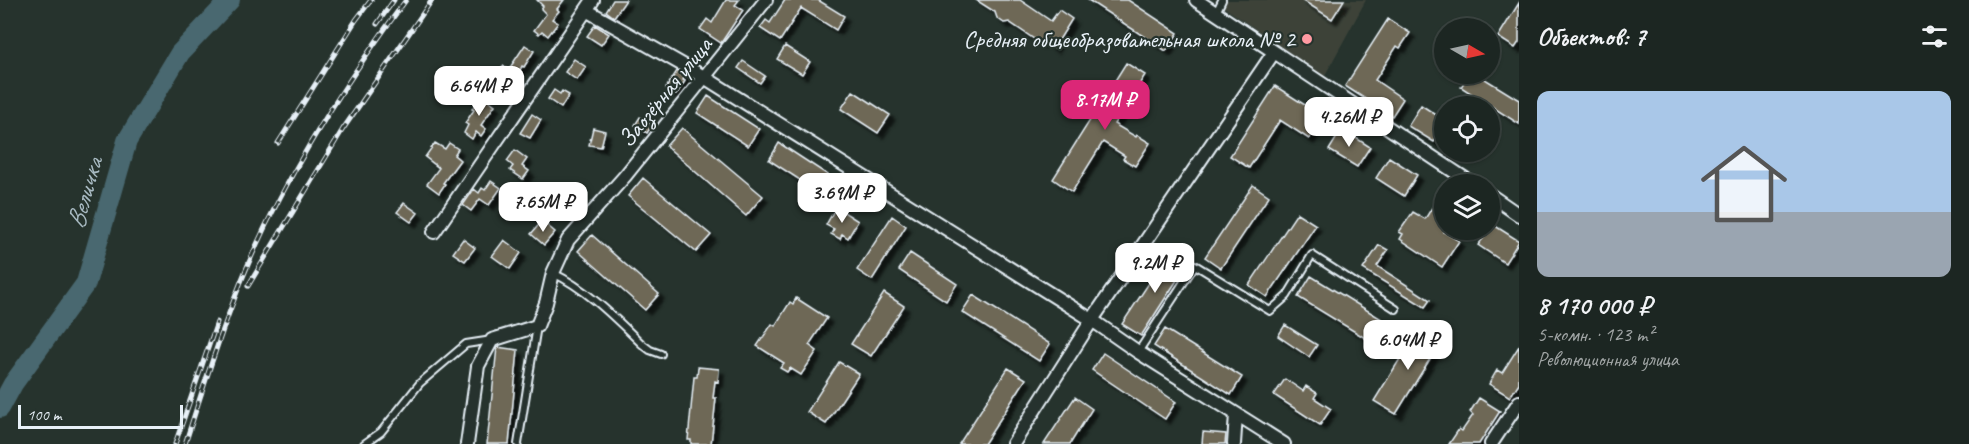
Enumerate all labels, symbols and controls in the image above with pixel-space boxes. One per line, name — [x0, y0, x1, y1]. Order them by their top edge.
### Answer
north arrow — [1434, 18, 1500, 84]
map controls — [1434, 18, 1500, 240]
text: Объектов: 7 — [1537, 20, 1646, 53]
icon: filters — [1918, 20, 1951, 53]
place label: Средняя общеобразовательная школа № 2 — [963, 24, 1297, 54]
street label: Заозёрная улица — [611, 30, 720, 154]
marker: Средняя общеобразовательная школа № 2 — [1300, 32, 1314, 46]
pin: 6.64M ₽ — [424, 66, 534, 117]
text: 6.64M ₽ — [448, 73, 510, 98]
pin: 8.17M ₽ — [1050, 80, 1160, 131]
text: 8.17M ₽ — [1075, 87, 1135, 112]
button: locate — [1434, 96, 1500, 162]
pin: 4.26M ₽ — [1294, 97, 1404, 148]
text: 4.26M ₽ — [1318, 104, 1380, 129]
icon: home — [1690, 130, 1798, 238]
water label: Величка — [59, 151, 111, 232]
pin: 3.69M ₽ — [787, 173, 897, 224]
button: layers — [1434, 174, 1500, 240]
text: 3.69M ₽ — [812, 180, 872, 205]
pin: 7.65M ₽ — [488, 182, 598, 233]
text: 7.65M ₽ — [513, 189, 573, 214]
pin: 9.2M ₽ — [1106, 243, 1204, 294]
text: 9.2M ₽ — [1129, 250, 1181, 275]
text: 8 170 000 ₽ — [1537, 289, 1651, 322]
pin: 6.04M ₽ — [1353, 320, 1463, 371]
text: 5-комн. · 123 m² — [1537, 322, 1654, 347]
text: 6.04M ₽ — [1377, 327, 1439, 352]
text: Революционная улица — [1537, 347, 1679, 372]
scale bar — [18, 402, 183, 430]
text: 100 m — [27, 405, 61, 425]

